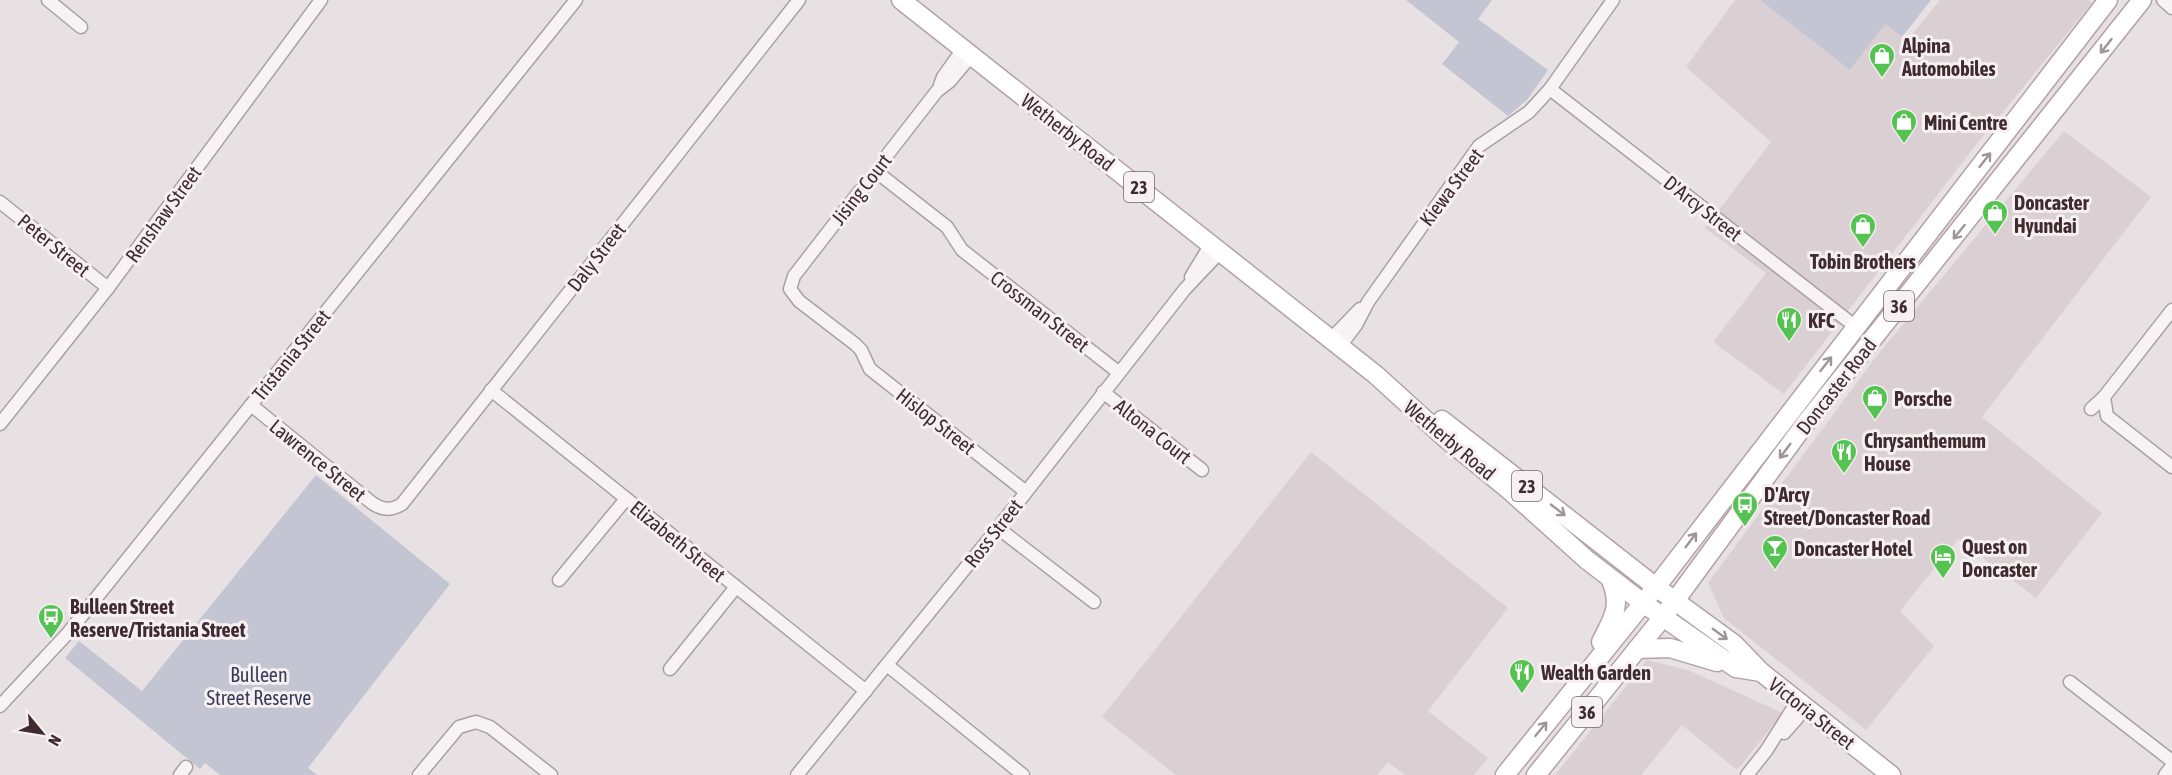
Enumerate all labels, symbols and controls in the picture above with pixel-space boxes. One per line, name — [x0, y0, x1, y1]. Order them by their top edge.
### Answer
place label: Alpina Automobiles — [1901, 34, 1996, 80]
one-way arrow — [2099, 38, 2112, 54]
shop icon: Alpina Automobiles — [1867, 41, 1897, 79]
street label: Wetherby Road — [1017, 88, 1119, 176]
shop icon: Mini Centre — [1889, 107, 1919, 145]
place label: Mini Centre — [1924, 111, 2008, 134]
street label: Kiewa Street — [1414, 144, 1488, 230]
street label: Jising Court — [826, 149, 896, 229]
one-way arrow — [1978, 153, 1991, 169]
street label: Renshaw Street — [120, 161, 206, 267]
street label: D'Arcy Street — [1659, 170, 1747, 246]
road number: 23 — [1124, 172, 1154, 202]
place label: Doncaster Hyundai — [2014, 191, 2090, 237]
shop icon: Doncaster Hyundai — [1980, 198, 2010, 236]
street label: Peter Street — [13, 209, 95, 281]
shop icon: Tobin Brothers — [1848, 211, 1878, 249]
street label: Daly Street — [562, 218, 630, 296]
one-way arrow — [1952, 224, 1965, 240]
place label: Tobin Brothers — [1810, 250, 1916, 273]
street label: Crossman Street — [986, 265, 1094, 357]
road number: 36 — [1884, 291, 1914, 321]
street label: Tristania Street — [247, 305, 335, 405]
restaurant icon: KFC — [1774, 305, 1804, 343]
place label: KFC — [1808, 309, 1835, 332]
street label: Doncaster Road — [1791, 333, 1881, 439]
one-way arrow — [1820, 357, 1833, 373]
street label: Hislop Street — [892, 383, 980, 459]
shop icon: Porsche — [1860, 383, 1890, 421]
place label: Porsche — [1894, 387, 1952, 410]
street label: Altona Court — [1110, 394, 1196, 468]
street label: Wetherby Road — [1400, 395, 1500, 485]
street label: Lawrence Street — [265, 414, 371, 506]
place label: Chrysanthemum House — [1864, 429, 1986, 475]
restaurant icon: Chrysanthemum House — [1829, 437, 1859, 475]
one-way arrow — [1779, 442, 1792, 458]
road number: 23 — [1512, 471, 1542, 501]
place label: D'Arcy Street/Doncaster Road — [1764, 483, 1930, 529]
bus stop icon: D'Arcy Street/Doncaster Road — [1730, 490, 1760, 528]
street label: Ross Street — [959, 494, 1027, 572]
street label: Elizabeth Street — [626, 496, 730, 586]
one-way arrow — [1549, 504, 1565, 517]
one-way arrow — [1685, 533, 1697, 549]
bar icon: Doncaster Hotel — [1760, 533, 1790, 571]
place label: Quest on Doncaster — [1962, 535, 2038, 581]
place label: Doncaster Hotel — [1794, 537, 1913, 560]
hotel icon: Quest on Doncaster — [1928, 542, 1958, 580]
place label: Bulleen Street Reserve/Tristania Street — [70, 595, 246, 641]
bus stop icon: Bulleen Street Reserve/Tristania Street — [36, 602, 66, 640]
one-way arrow — [1712, 628, 1728, 640]
restaurant icon: Wealth Garden — [1507, 657, 1537, 695]
place label: Wealth Garden — [1540, 661, 1651, 684]
park label: Bulleen Street Reserve — [207, 663, 311, 709]
street label: Victoria Street — [1764, 672, 1860, 754]
road number: 36 — [1572, 697, 1602, 727]
north arrow — [12, 703, 72, 763]
one-way arrow — [1535, 721, 1548, 737]
text: N — [45, 732, 65, 749]

